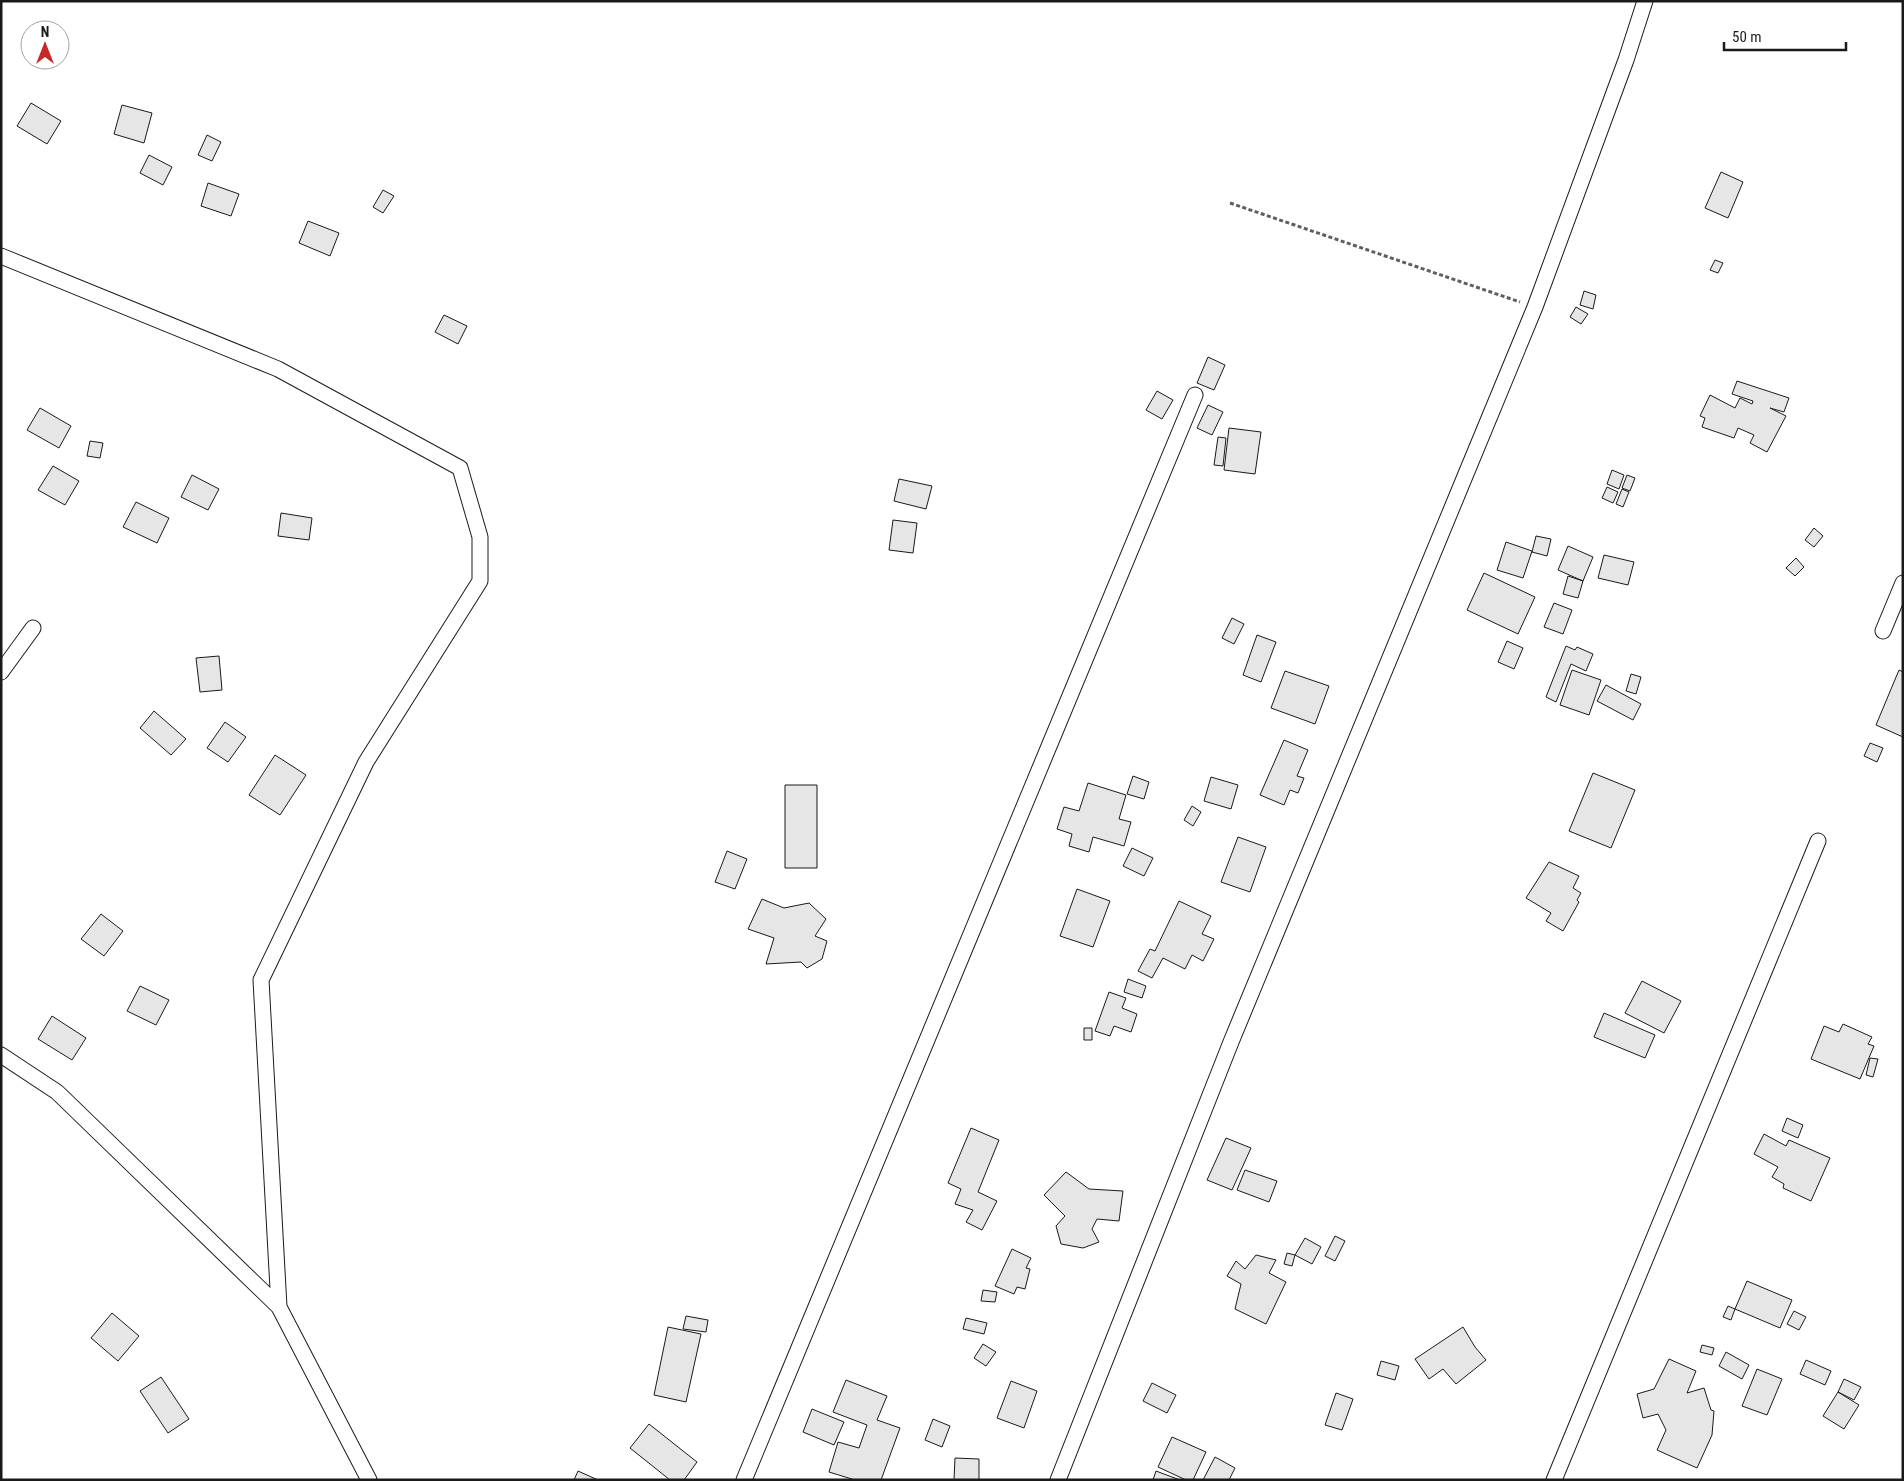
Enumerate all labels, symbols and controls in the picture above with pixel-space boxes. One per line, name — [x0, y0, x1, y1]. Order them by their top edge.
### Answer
north arrow — [20, 20, 70, 70]
scale bar — [1724, 20, 1846, 52]
text: N — [41, 24, 49, 40]
text: 50 m — [1732, 28, 1762, 46]

